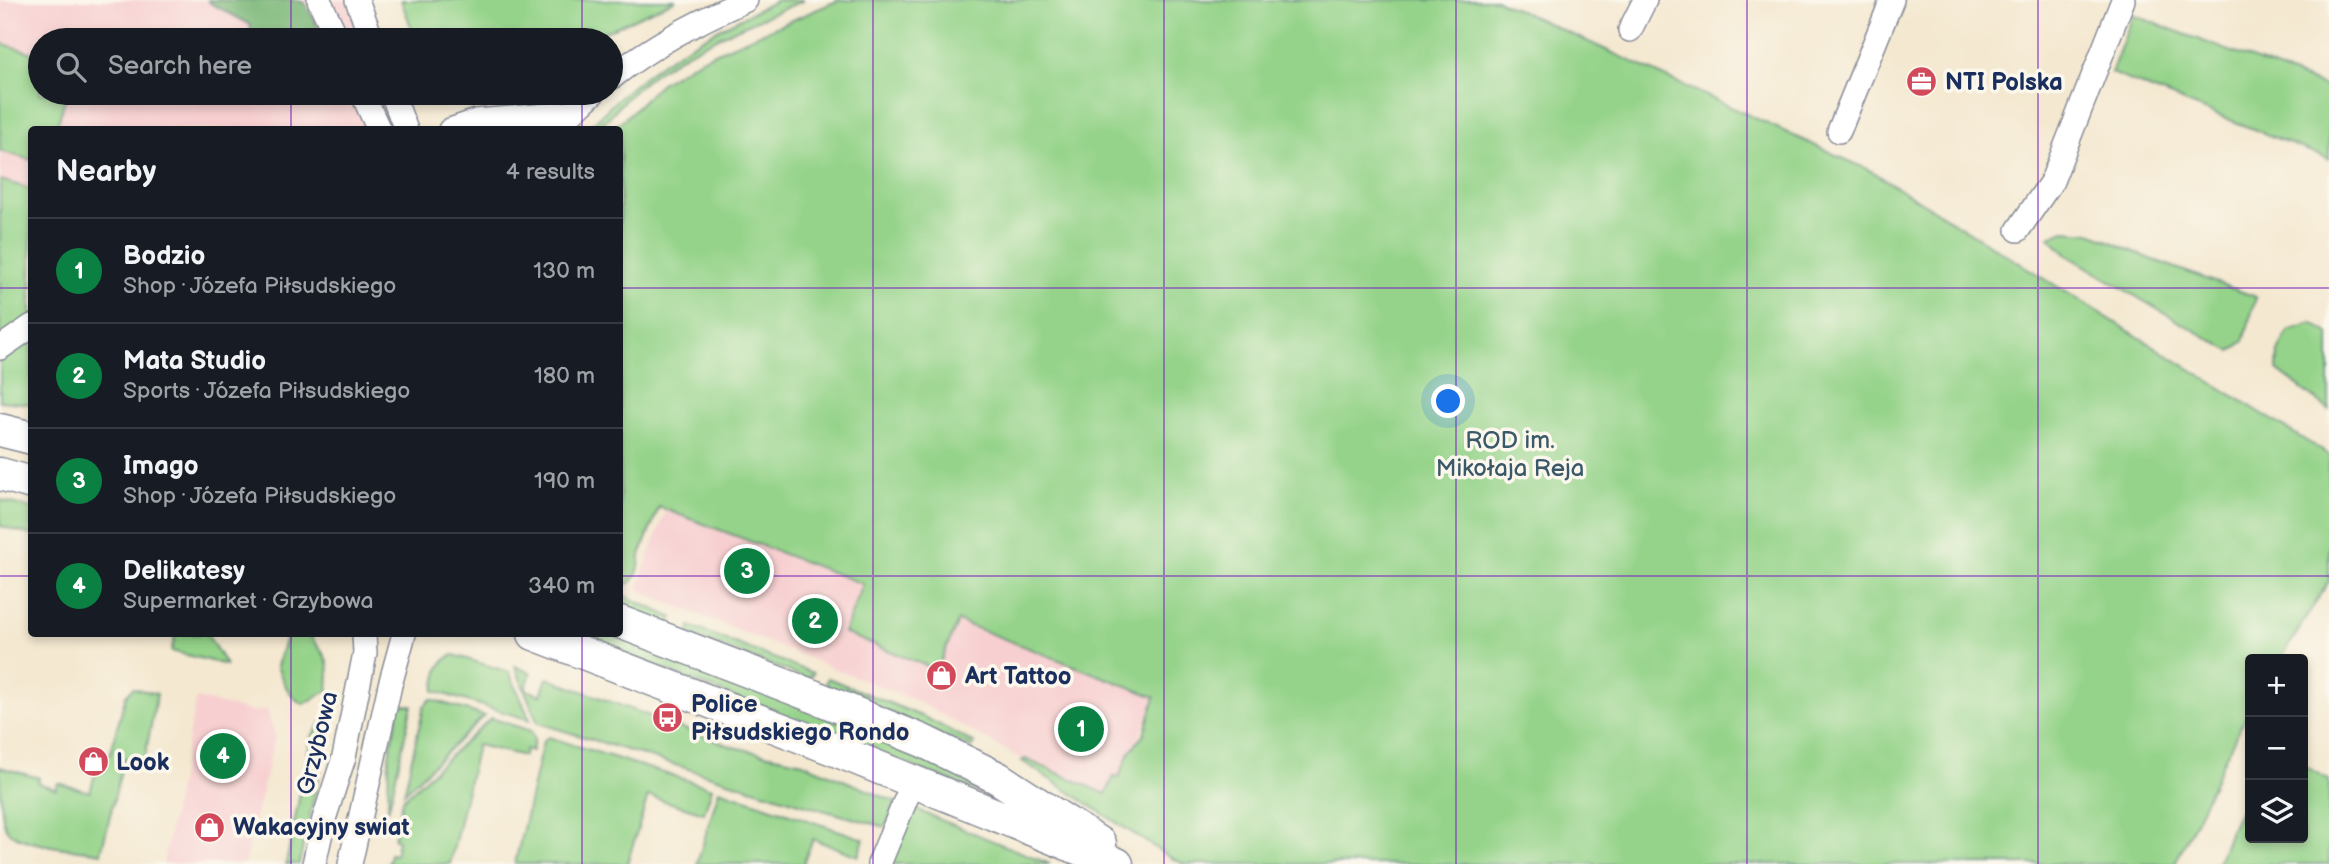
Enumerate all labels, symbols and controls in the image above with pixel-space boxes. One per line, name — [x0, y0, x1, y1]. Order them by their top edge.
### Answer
search box — [28, 28, 623, 105]
icon: search — [52, 48, 90, 86]
text: Search here — [108, 51, 252, 82]
office icon: NTI Polska — [1905, 65, 1939, 99]
place label: NTI Polska — [1945, 68, 2063, 97]
text: Nearby — [56, 154, 156, 190]
text: 4 results — [506, 158, 595, 186]
text: Bodzio — [123, 241, 205, 272]
text: 1 — [74, 257, 84, 285]
text: 130 m — [533, 257, 595, 285]
text: Shop · Józefa Piłsudskiego — [123, 272, 396, 300]
text: Mata Studio — [123, 346, 266, 377]
text: 2 — [72, 362, 86, 390]
text: 180 m — [534, 362, 595, 390]
text: Sports · Józefa Piłsudskiego — [123, 377, 410, 405]
your location — [1431, 384, 1465, 418]
park label: ROD im. Mikołaja Reja — [1436, 426, 1584, 483]
text: Imago — [123, 451, 199, 482]
text: 3 — [72, 467, 86, 495]
text: 190 m — [534, 467, 595, 495]
text: Shop · Józefa Piłsudskiego — [123, 482, 396, 510]
pin: 3 — [724, 545, 770, 597]
text: Delikatesy — [123, 556, 245, 587]
text: 4 — [72, 572, 86, 600]
text: 340 m — [528, 572, 595, 600]
text: Supermarket · Grzybowa — [123, 587, 373, 615]
pin: 2 — [792, 595, 838, 647]
map controls — [2245, 654, 2308, 843]
button: + — [2245, 654, 2308, 717]
shop icon: Art Tattoo — [925, 659, 959, 693]
place label: Art Tattoo — [964, 662, 1072, 691]
street label: Grzybowa — [291, 688, 344, 798]
place label: Police Piłsudskiego Rondo — [691, 690, 910, 747]
bus stop icon: Police Piłsudskiego Rondo — [651, 701, 685, 735]
pin: 1 — [1058, 703, 1104, 755]
button: − — [2245, 717, 2308, 780]
pin: 4 — [200, 730, 246, 782]
shop icon: Look — [76, 745, 110, 779]
place label: Look — [116, 748, 170, 777]
button: layers — [2245, 780, 2308, 843]
shop icon: Wakacyjny swiat — [193, 810, 227, 844]
place label: Wakacyjny swiat — [233, 813, 409, 842]

